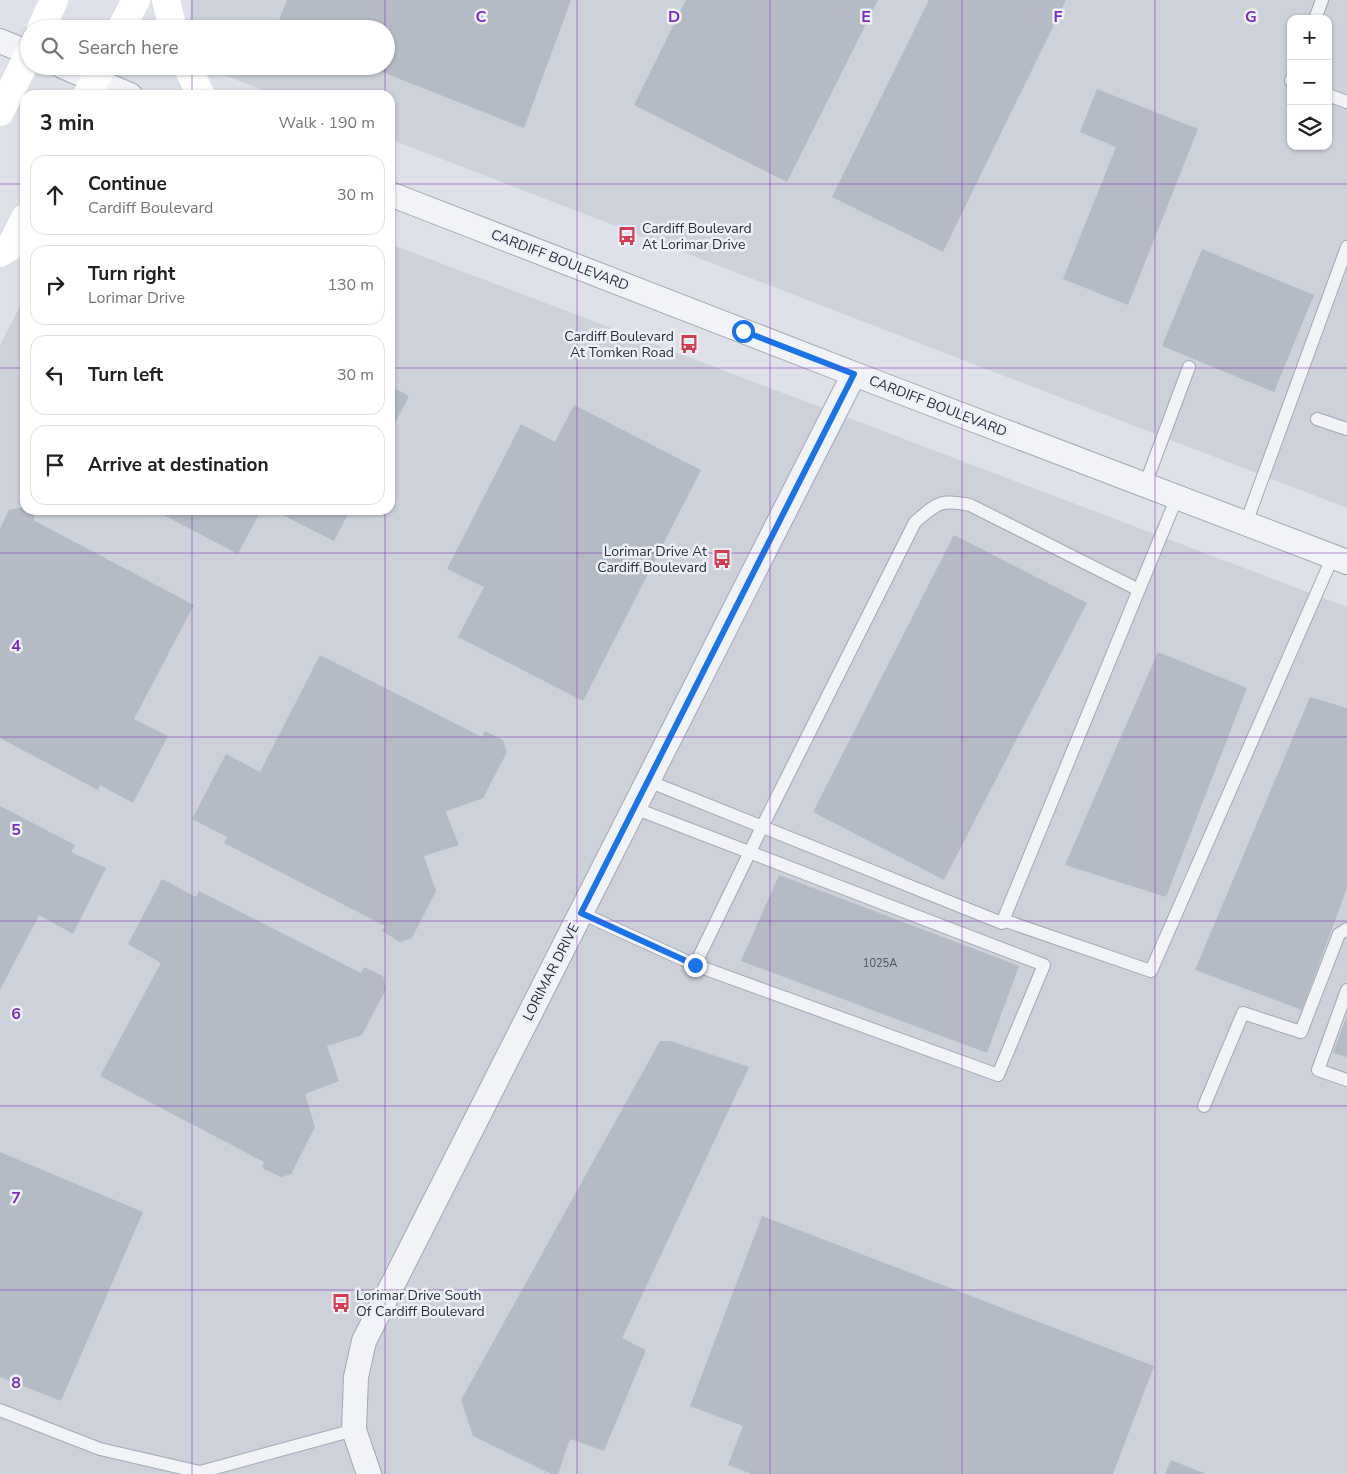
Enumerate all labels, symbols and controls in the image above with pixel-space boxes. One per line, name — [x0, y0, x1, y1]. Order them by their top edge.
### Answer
text: C — [476, 6, 487, 28]
text: D — [668, 6, 680, 28]
text: E — [861, 6, 871, 28]
text: F — [1054, 6, 1063, 28]
text: G — [1245, 6, 1257, 28]
map controls — [1287, 15, 1332, 150]
button: + — [1287, 15, 1332, 60]
search box — [20, 20, 395, 75]
icon: search — [38, 34, 66, 62]
text: Search here — [78, 35, 179, 61]
button: − — [1287, 60, 1332, 105]
button: layers — [1287, 105, 1332, 150]
text: 3 min — [40, 109, 94, 137]
text: Walk · 190 m — [279, 112, 375, 134]
text: Continue — [88, 171, 167, 197]
icon: ahead — [41, 181, 69, 209]
text: 30 m — [337, 184, 374, 206]
text: Cardiff Boulevard — [88, 197, 213, 219]
place label: Cardiff Boulevard At Lorimar Drive — [642, 219, 752, 254]
street label: CARDIFF BOULEVARD — [488, 225, 632, 295]
bus stop icon: Cardiff Boulevard At Lorimar Drive — [616, 225, 638, 247]
text: Turn right — [88, 261, 175, 287]
icon: right — [41, 271, 69, 299]
text: 130 m — [327, 274, 374, 296]
text: Lorimar Drive — [88, 287, 185, 309]
route start — [732, 320, 755, 343]
place label: Cardiff Boulevard At Tomken Road — [564, 327, 674, 362]
bus stop icon: Cardiff Boulevard At Tomken Road — [678, 333, 700, 355]
icon: left — [41, 361, 69, 389]
text: Turn left — [88, 362, 163, 388]
text: 30 m — [337, 364, 374, 386]
street label: CARDIFF BOULEVARD — [866, 371, 1010, 441]
icon: arrive — [41, 451, 69, 479]
text: Arrive at destination — [88, 452, 269, 478]
place label: Lorimar Drive At Cardiff Boulevard — [597, 542, 707, 577]
bus stop icon: Lorimar Drive At Cardiff Boulevard — [711, 548, 733, 570]
text: 4 — [11, 635, 21, 657]
text: 5 — [11, 819, 21, 841]
street label: LORIMAR DRIVE — [518, 920, 584, 1024]
route end — [684, 954, 707, 977]
house number: 1025A — [863, 956, 897, 971]
text: 6 — [11, 1003, 21, 1025]
text: 7 — [11, 1187, 21, 1209]
place label: Lorimar Drive South Of Cardiff Boulevard — [356, 1286, 485, 1321]
bus stop icon: Lorimar Drive South Of Cardiff Boulevard — [330, 1292, 352, 1314]
text: 8 — [11, 1372, 21, 1394]

